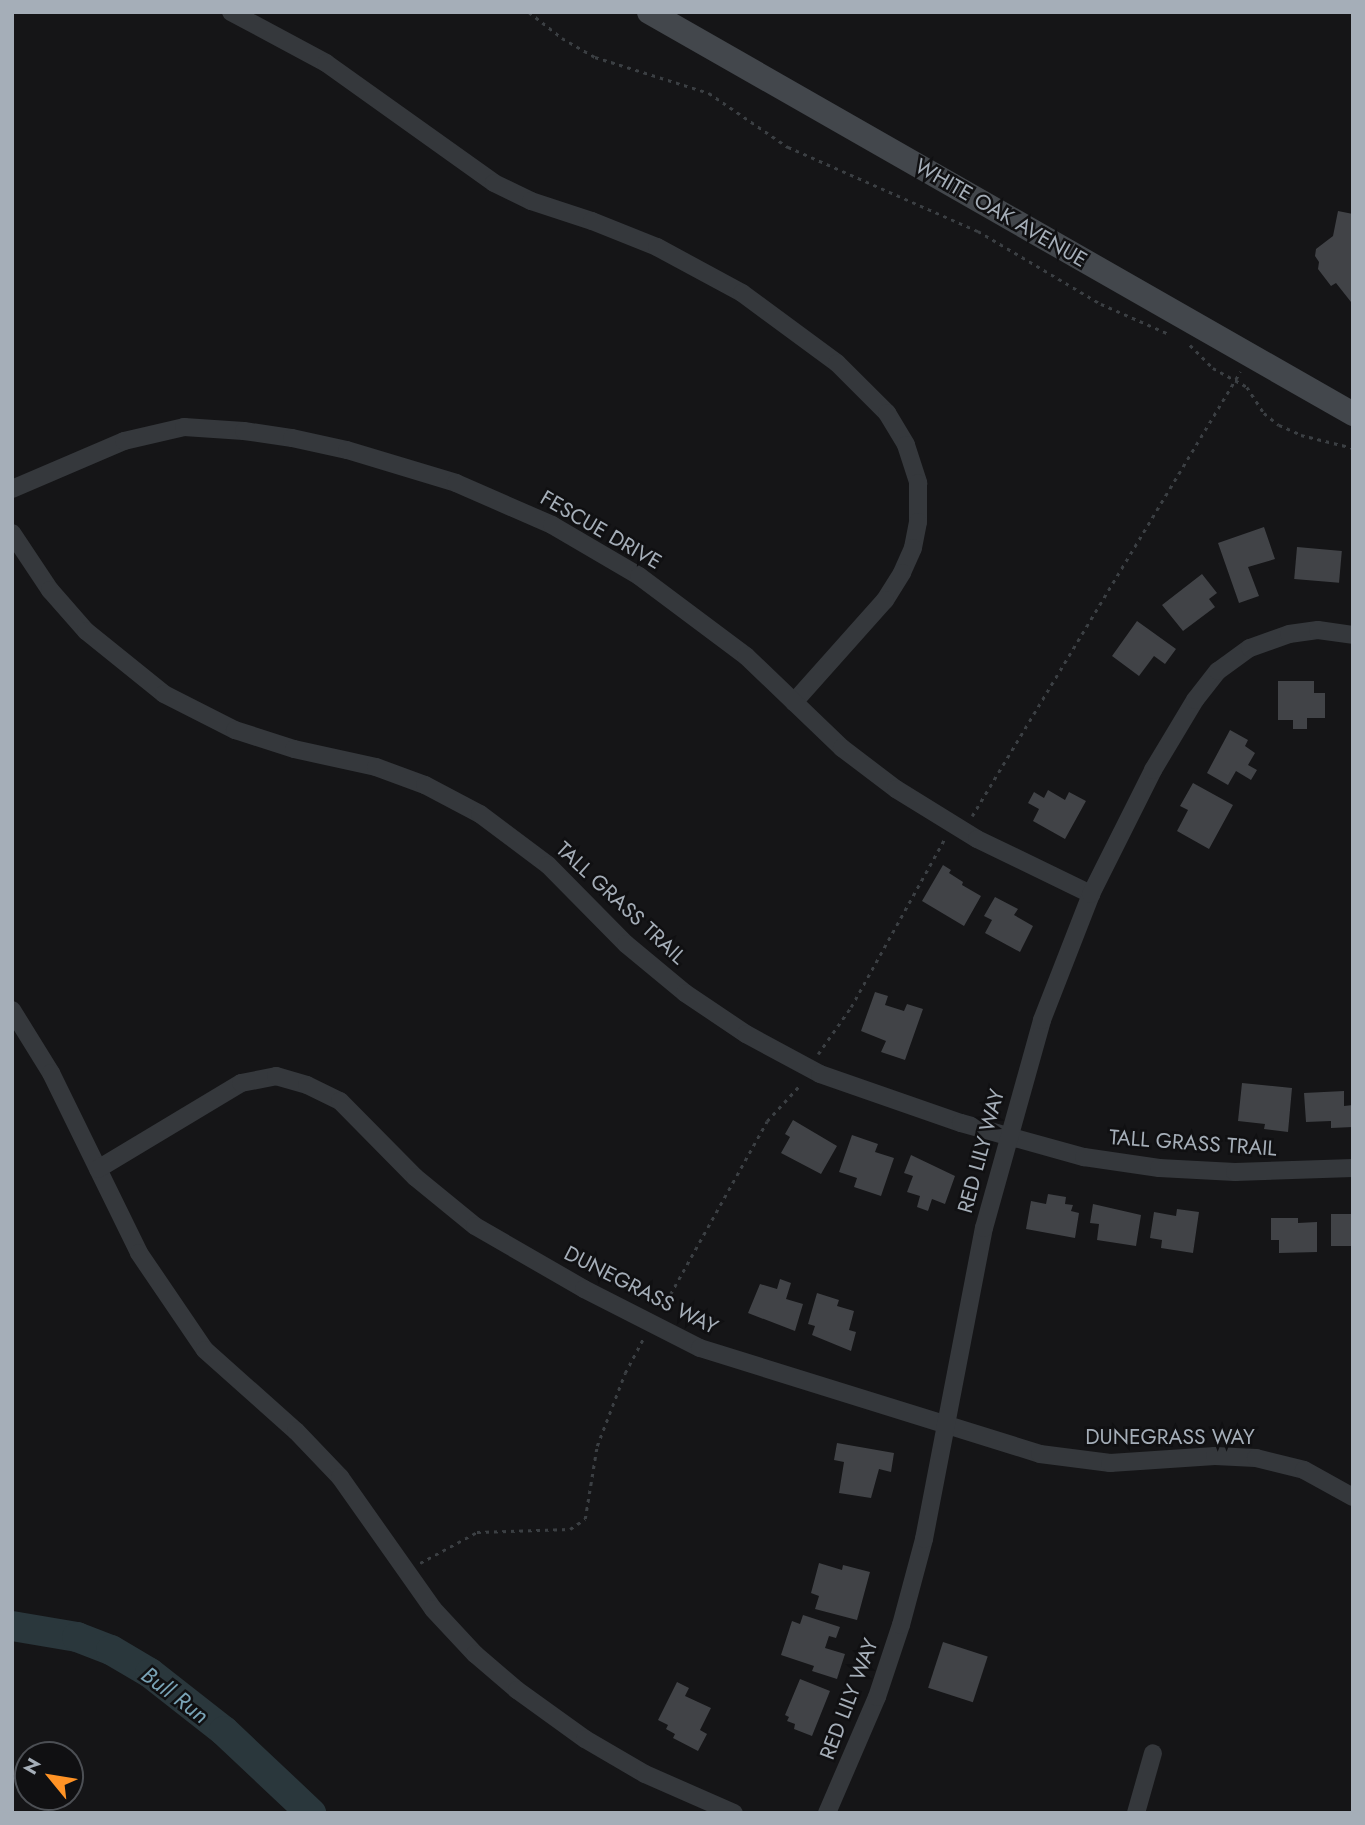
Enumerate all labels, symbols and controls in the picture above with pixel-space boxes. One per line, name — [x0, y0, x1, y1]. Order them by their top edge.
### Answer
street label: WHITE OAK AVENUE — [910, 153, 1092, 273]
street label: FESCUE DRIVE — [536, 485, 666, 575]
street label: TALL GRASS TRAIL — [551, 837, 691, 969]
street label: RED LILY WAY — [952, 1086, 1010, 1216]
street label: TALL GRASS TRAIL — [1108, 1125, 1278, 1161]
street label: DUNEGRASS WAY — [560, 1240, 722, 1340]
street label: DUNEGRASS WAY — [1085, 1424, 1255, 1450]
street label: RED LILY WAY — [814, 1635, 884, 1763]
water label: Bull Run — [136, 1661, 214, 1729]
north arrow — [14, 1741, 84, 1811]
text: N — [17, 1753, 48, 1780]

